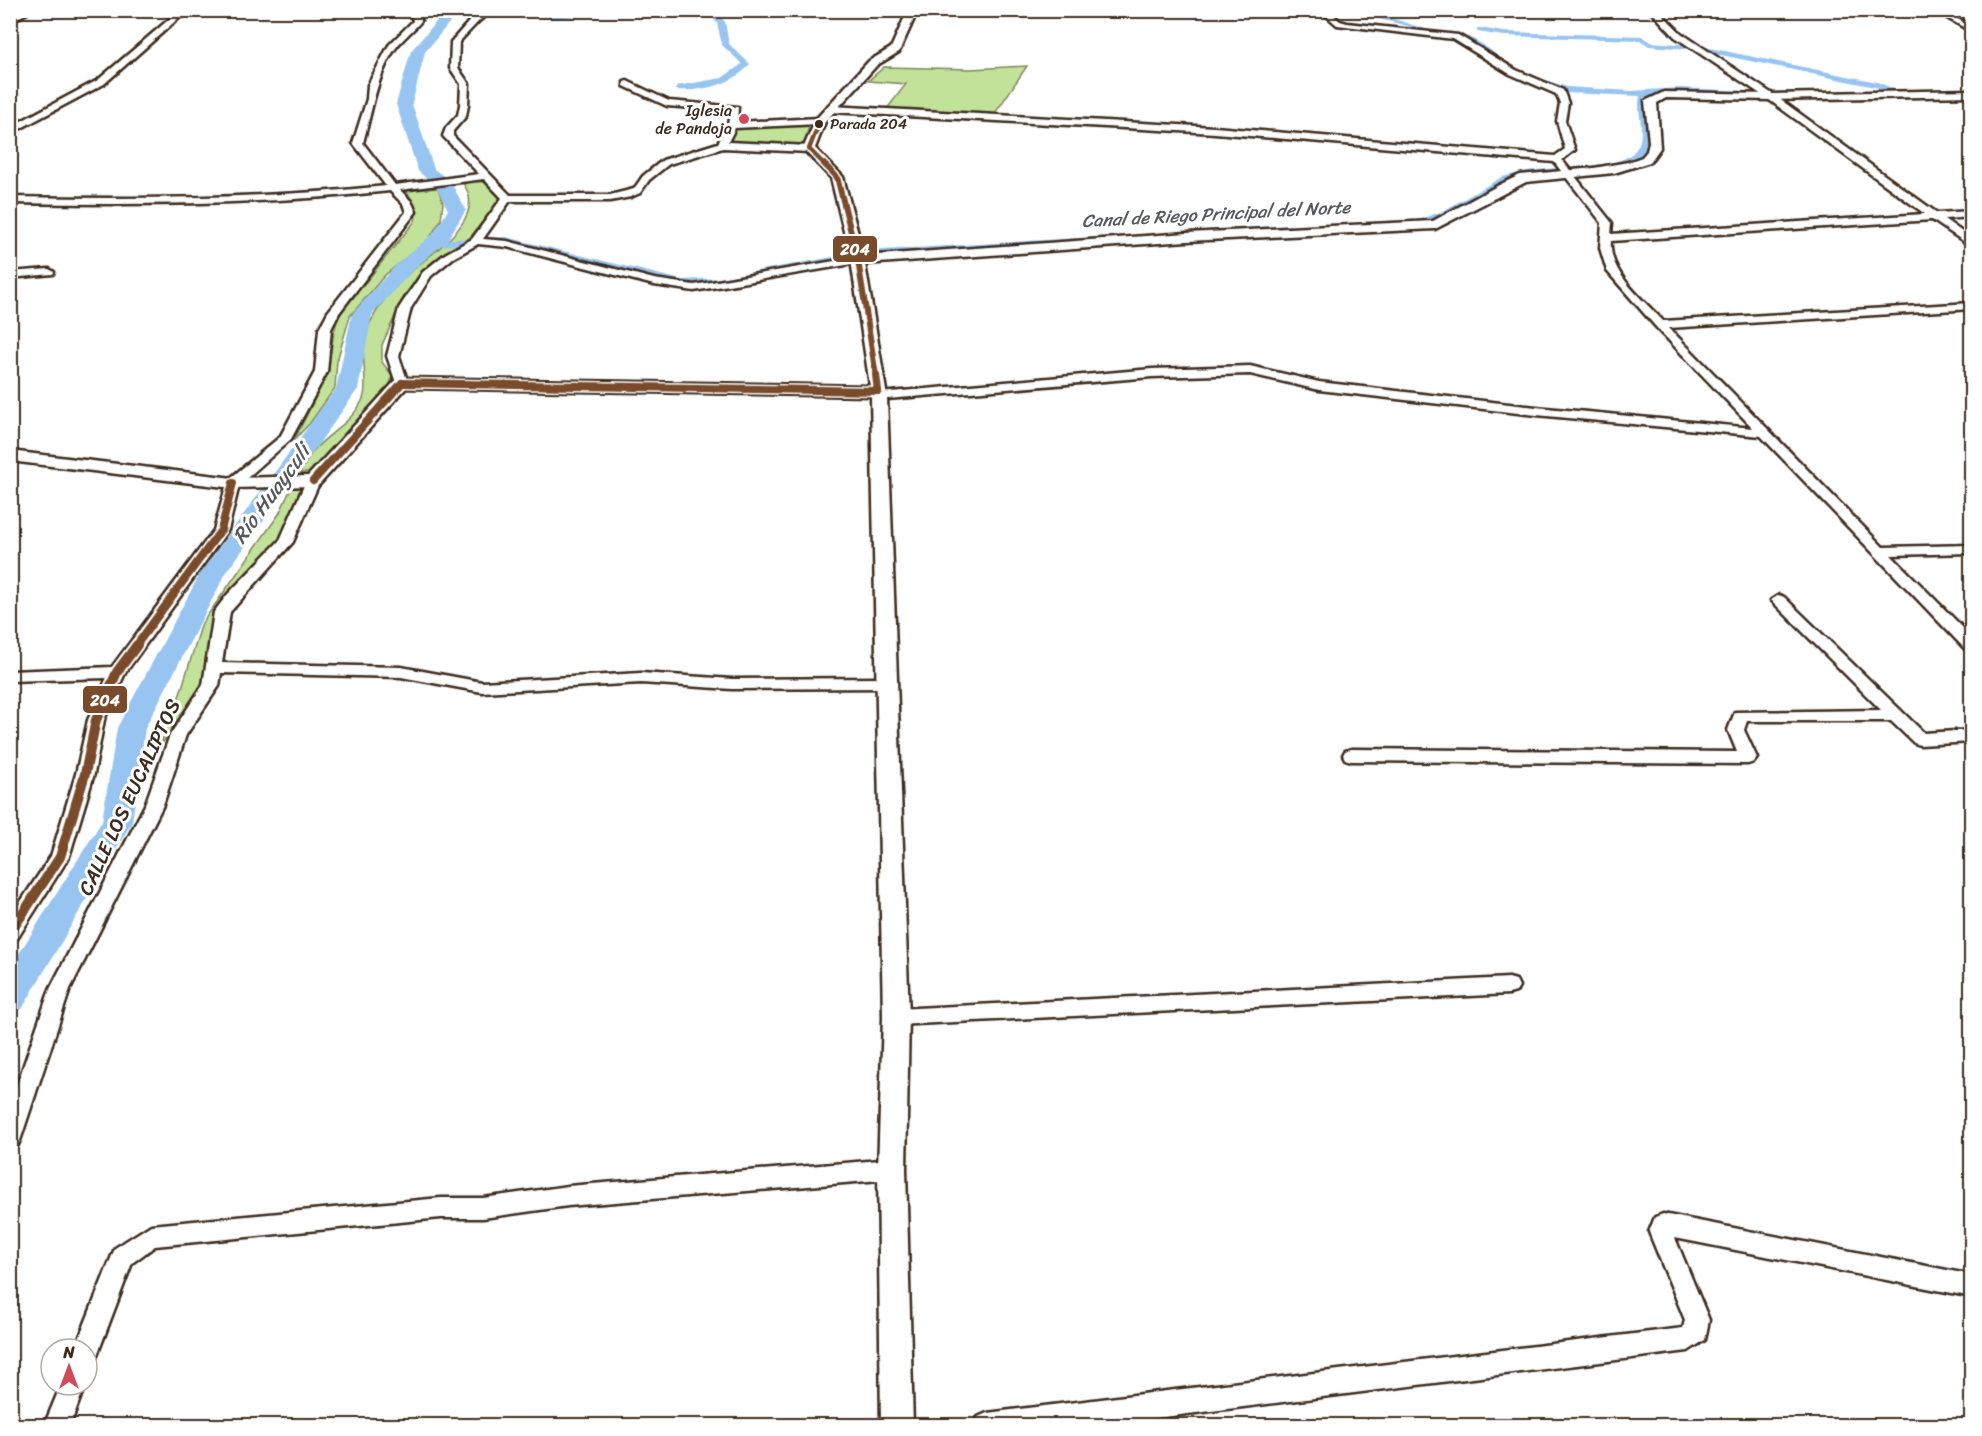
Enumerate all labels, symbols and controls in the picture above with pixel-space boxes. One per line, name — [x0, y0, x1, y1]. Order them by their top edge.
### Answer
place label: Iglesia de Pandoja — [655, 96, 732, 143]
place label: Parada 204 — [830, 111, 907, 137]
marker: Iglesia de Pandoja — [737, 112, 751, 126]
marker: Parada 204 — [813, 118, 825, 130]
water label: Canal de Riego Principal del Norte — [1081, 191, 1353, 237]
line badge: 204 — [832, 235, 878, 263]
text: 204 — [839, 235, 870, 264]
water label: Río Huayculi — [222, 433, 323, 552]
line badge: 204 — [82, 685, 128, 714]
text: 204 — [89, 686, 120, 715]
street label: CALLE LOS EUCALIPTOS — [68, 693, 191, 902]
north arrow — [39, 1337, 99, 1397]
text: N — [62, 1338, 75, 1367]

